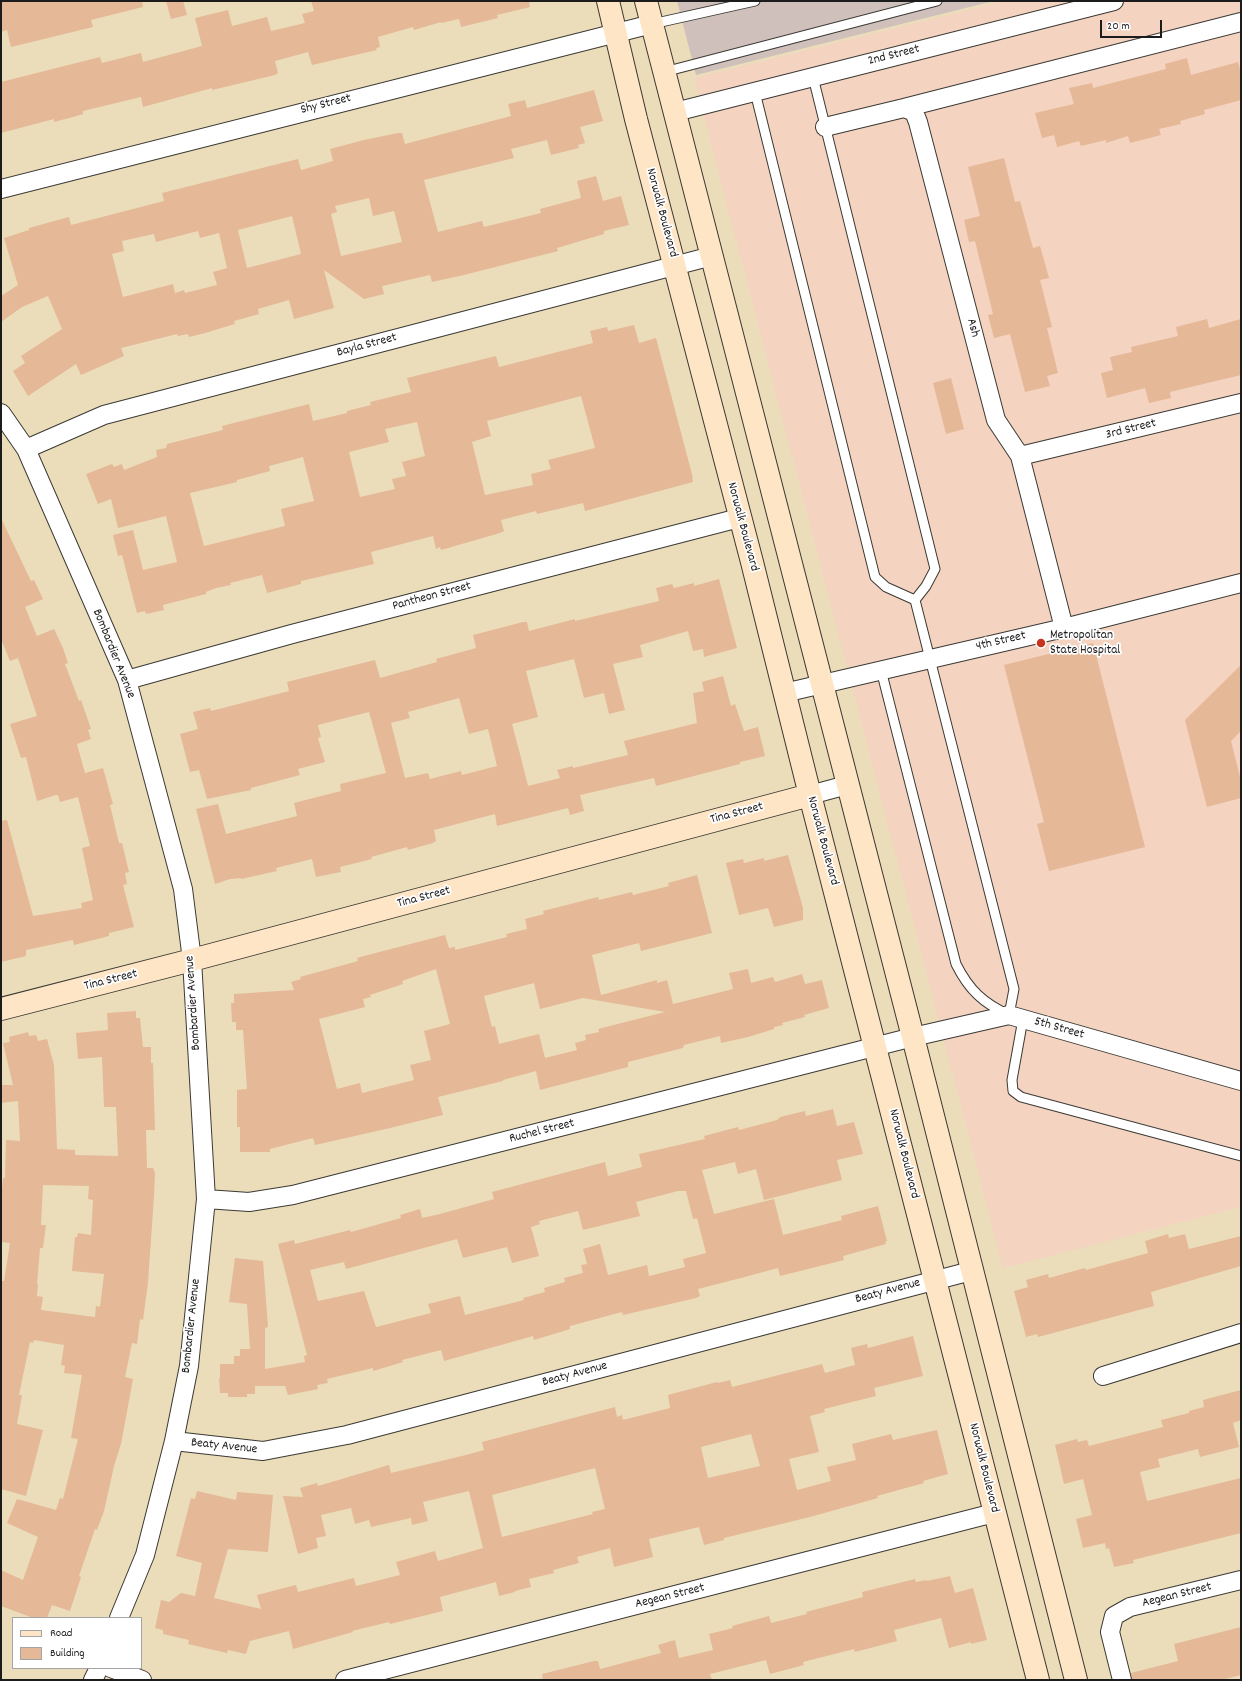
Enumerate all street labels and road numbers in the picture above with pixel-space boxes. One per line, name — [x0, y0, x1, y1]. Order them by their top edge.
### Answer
street label: 2nd Street — [867, 42, 921, 70]
street label: Shy Street — [299, 91, 353, 119]
street label: Norwalk Boulevard — [642, 167, 680, 259]
street label: Ash — [962, 317, 982, 339]
street label: Bayla Street — [335, 331, 399, 361]
street label: 3rd Street — [1104, 416, 1158, 444]
street label: Norwalk Boulevard — [723, 481, 761, 573]
street label: Pantheon Street — [391, 579, 473, 615]
street label: Bombardier Avenue — [88, 607, 138, 701]
street label: 4th Street — [975, 629, 1027, 655]
street label: Norwalk Boulevard — [803, 795, 841, 887]
street label: Tina Street — [709, 799, 765, 829]
street label: Tina Street — [396, 883, 452, 913]
street label: Bombardier Avenue — [183, 955, 205, 1051]
street label: Tina Street — [83, 967, 139, 995]
street label: 5th Street — [1032, 1014, 1086, 1044]
street label: Norwalk Boulevard — [884, 1108, 922, 1200]
street label: Ruchel Street — [508, 1116, 576, 1148]
street label: Beaty Avenue — [854, 1276, 922, 1308]
street label: Bombardier Avenue — [179, 1278, 205, 1374]
street label: Beaty Avenue — [541, 1359, 609, 1391]
street label: Norwalk Boulevard — [964, 1422, 1002, 1514]
street label: Beaty Avenue — [190, 1436, 258, 1458]
street label: Aegean Street — [1141, 1580, 1213, 1612]
street label: Aegean Street — [634, 1581, 706, 1613]

